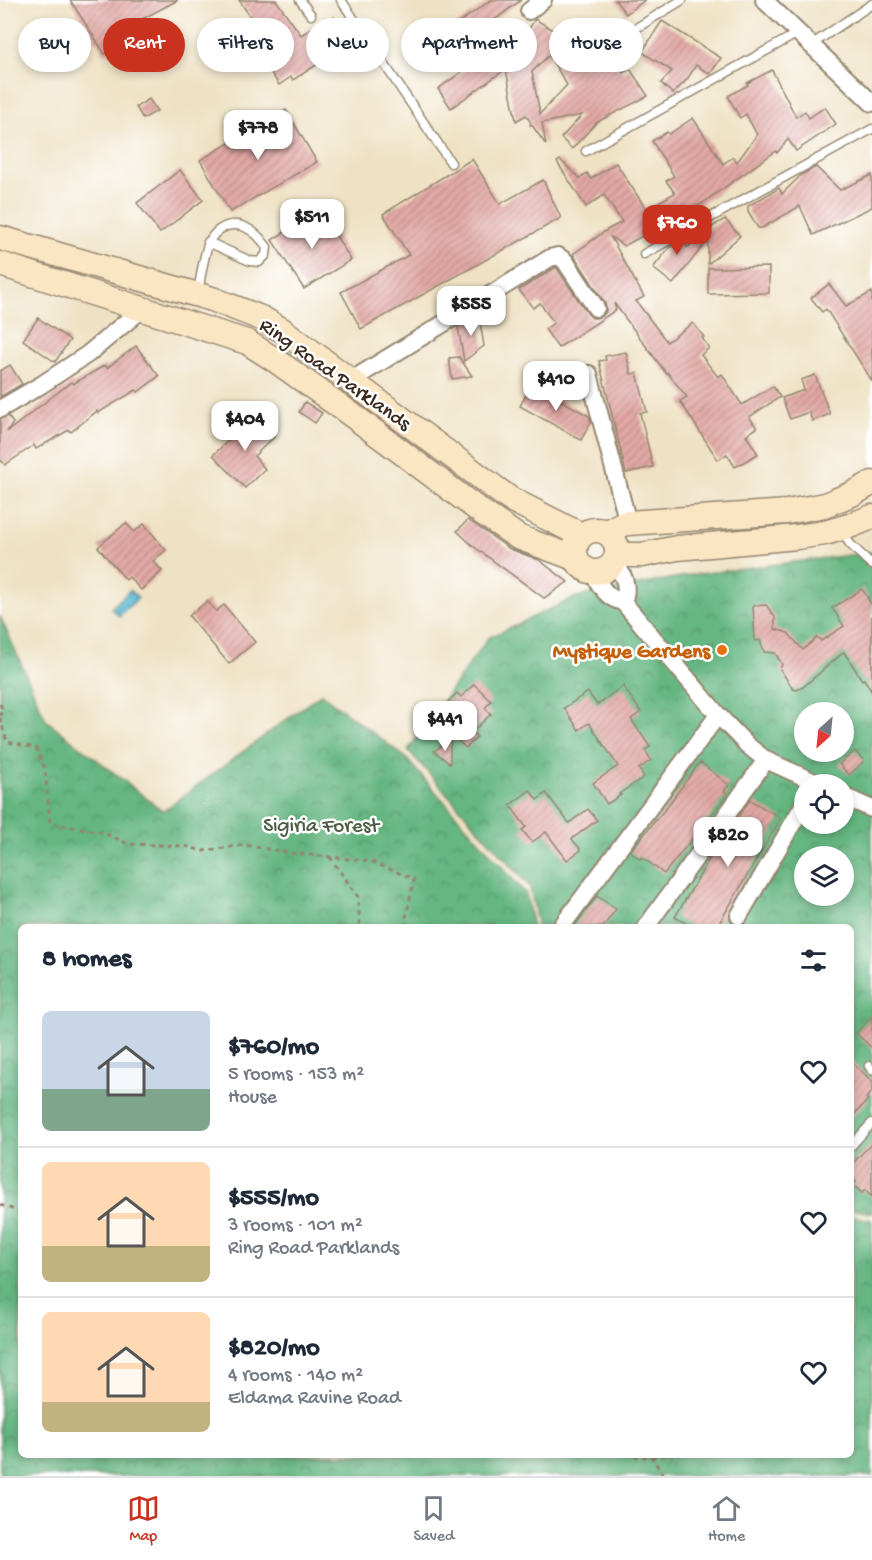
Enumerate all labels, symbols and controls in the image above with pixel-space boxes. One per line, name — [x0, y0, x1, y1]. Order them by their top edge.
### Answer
chip: Buy — [18, 18, 91, 72]
chip: Rent — [103, 18, 185, 72]
chip: Filters — [197, 18, 294, 72]
chip: New — [306, 18, 389, 72]
chip: Apartment — [401, 18, 537, 72]
chip: House — [549, 18, 643, 72]
pin: $778 — [222, 110, 294, 161]
text: $778 — [238, 118, 278, 141]
pin: $511 — [276, 199, 348, 250]
pin: $760 — [641, 205, 713, 256]
text: $511 — [294, 207, 330, 230]
text: $760 — [657, 213, 697, 236]
pin: $555 — [435, 286, 507, 337]
text: $555 — [451, 294, 491, 317]
street label: Ring Road Parklands — [253, 314, 416, 438]
pin: $410 — [520, 361, 592, 412]
text: $410 — [537, 369, 575, 392]
pin: $404 — [209, 401, 281, 452]
text: $404 — [225, 409, 265, 432]
place label: Mystique Gardens — [553, 641, 711, 666]
marker: Mystique Gardens — [715, 643, 729, 657]
pin: $441 — [409, 701, 481, 752]
north arrow — [794, 702, 854, 762]
map controls — [794, 702, 854, 906]
text: $441 — [427, 709, 463, 732]
button: locate — [794, 774, 854, 834]
park label: Sigiria Forest — [263, 815, 381, 840]
pin: $820 — [692, 817, 764, 868]
text: $820 — [707, 825, 749, 848]
button: layers — [794, 846, 854, 906]
icon: filters — [797, 944, 830, 977]
text: 8 homes — [42, 945, 131, 976]
text: $760/mo — [228, 1033, 319, 1064]
icon: home — [90, 1035, 162, 1107]
icon: heart — [797, 1055, 830, 1088]
text: 5 rooms · 153 m² — [228, 1064, 364, 1087]
text: House — [228, 1087, 277, 1110]
text: $555/mo — [228, 1184, 319, 1215]
icon: home — [90, 1186, 162, 1258]
icon: heart — [797, 1206, 830, 1239]
text: 3 rooms · 101 m² — [228, 1215, 363, 1238]
text: Ring Road Parklands — [228, 1238, 399, 1261]
text: $820/mo — [228, 1334, 320, 1365]
icon: home — [90, 1336, 162, 1408]
icon: heart — [797, 1356, 830, 1389]
text: 4 rooms · 140 m² — [228, 1365, 363, 1388]
text: Eldama Ravine Road — [228, 1388, 401, 1411]
tab: Map — [127, 1492, 160, 1547]
tab: Saved — [413, 1492, 454, 1547]
tab: Home — [708, 1492, 745, 1547]

